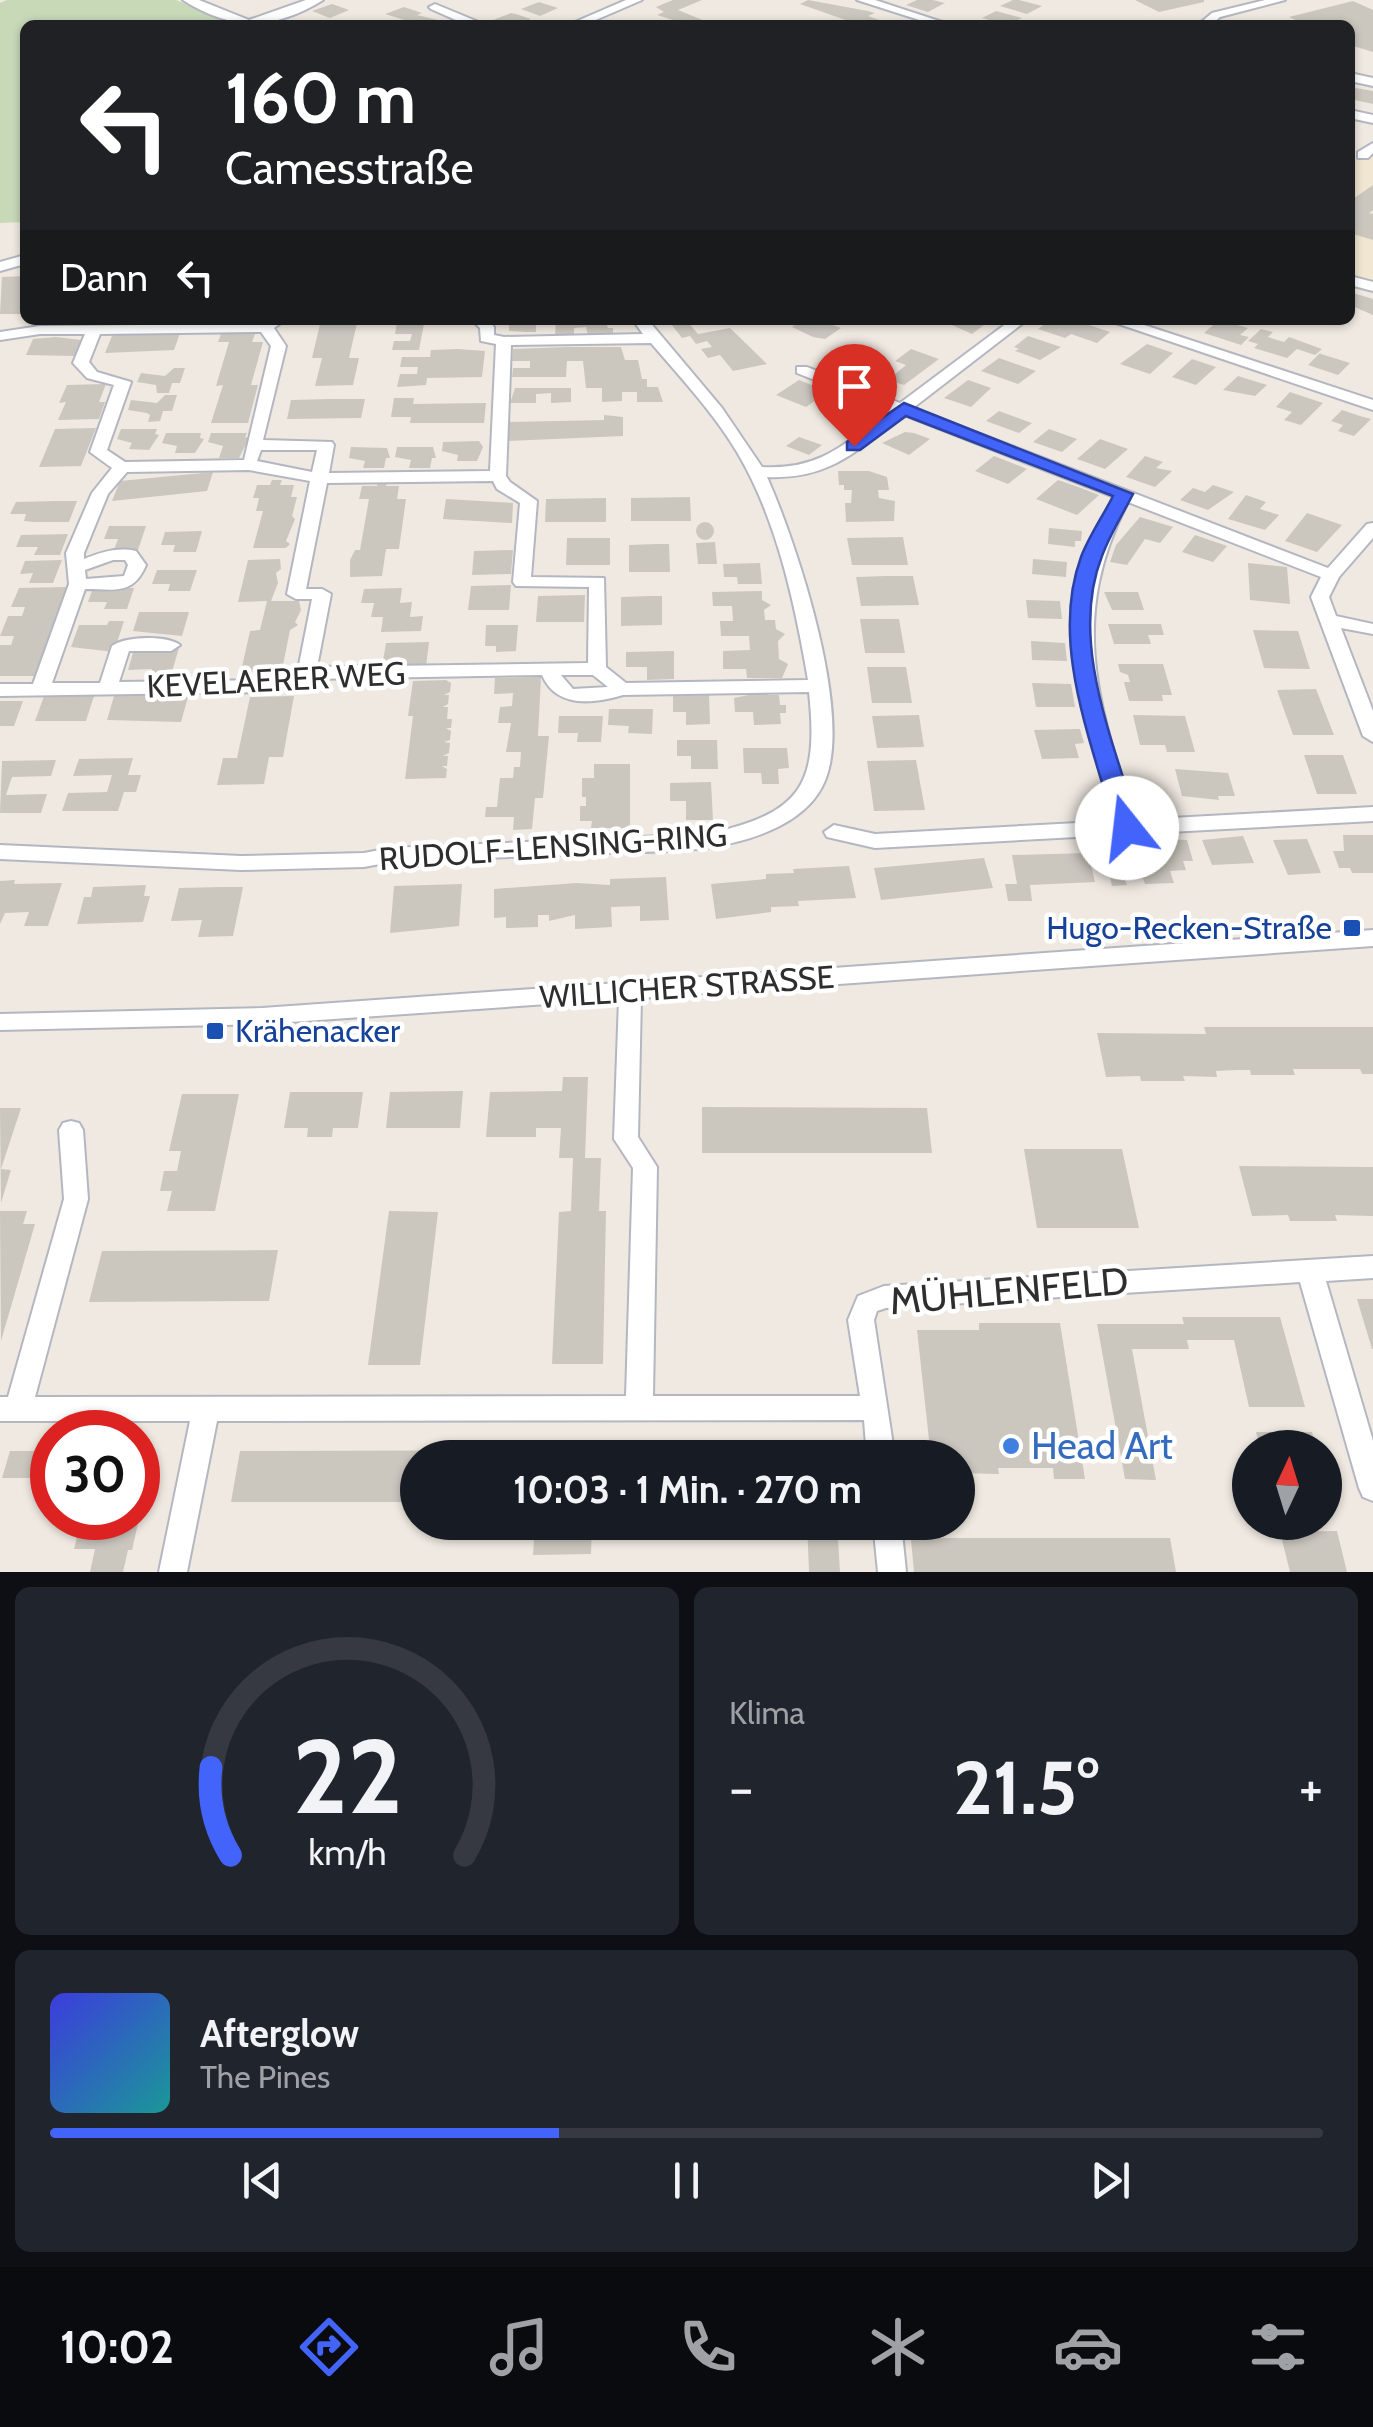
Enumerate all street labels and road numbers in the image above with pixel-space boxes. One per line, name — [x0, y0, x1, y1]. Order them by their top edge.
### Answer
street label: KEVELAERER WEG — [146, 653, 406, 706]
street label: RUDOLF-LENSING-RING — [378, 815, 728, 878]
street label: WILLICHER STRASSE — [538, 957, 835, 1016]
street label: MÜHLENFELD — [888, 1257, 1130, 1324]

